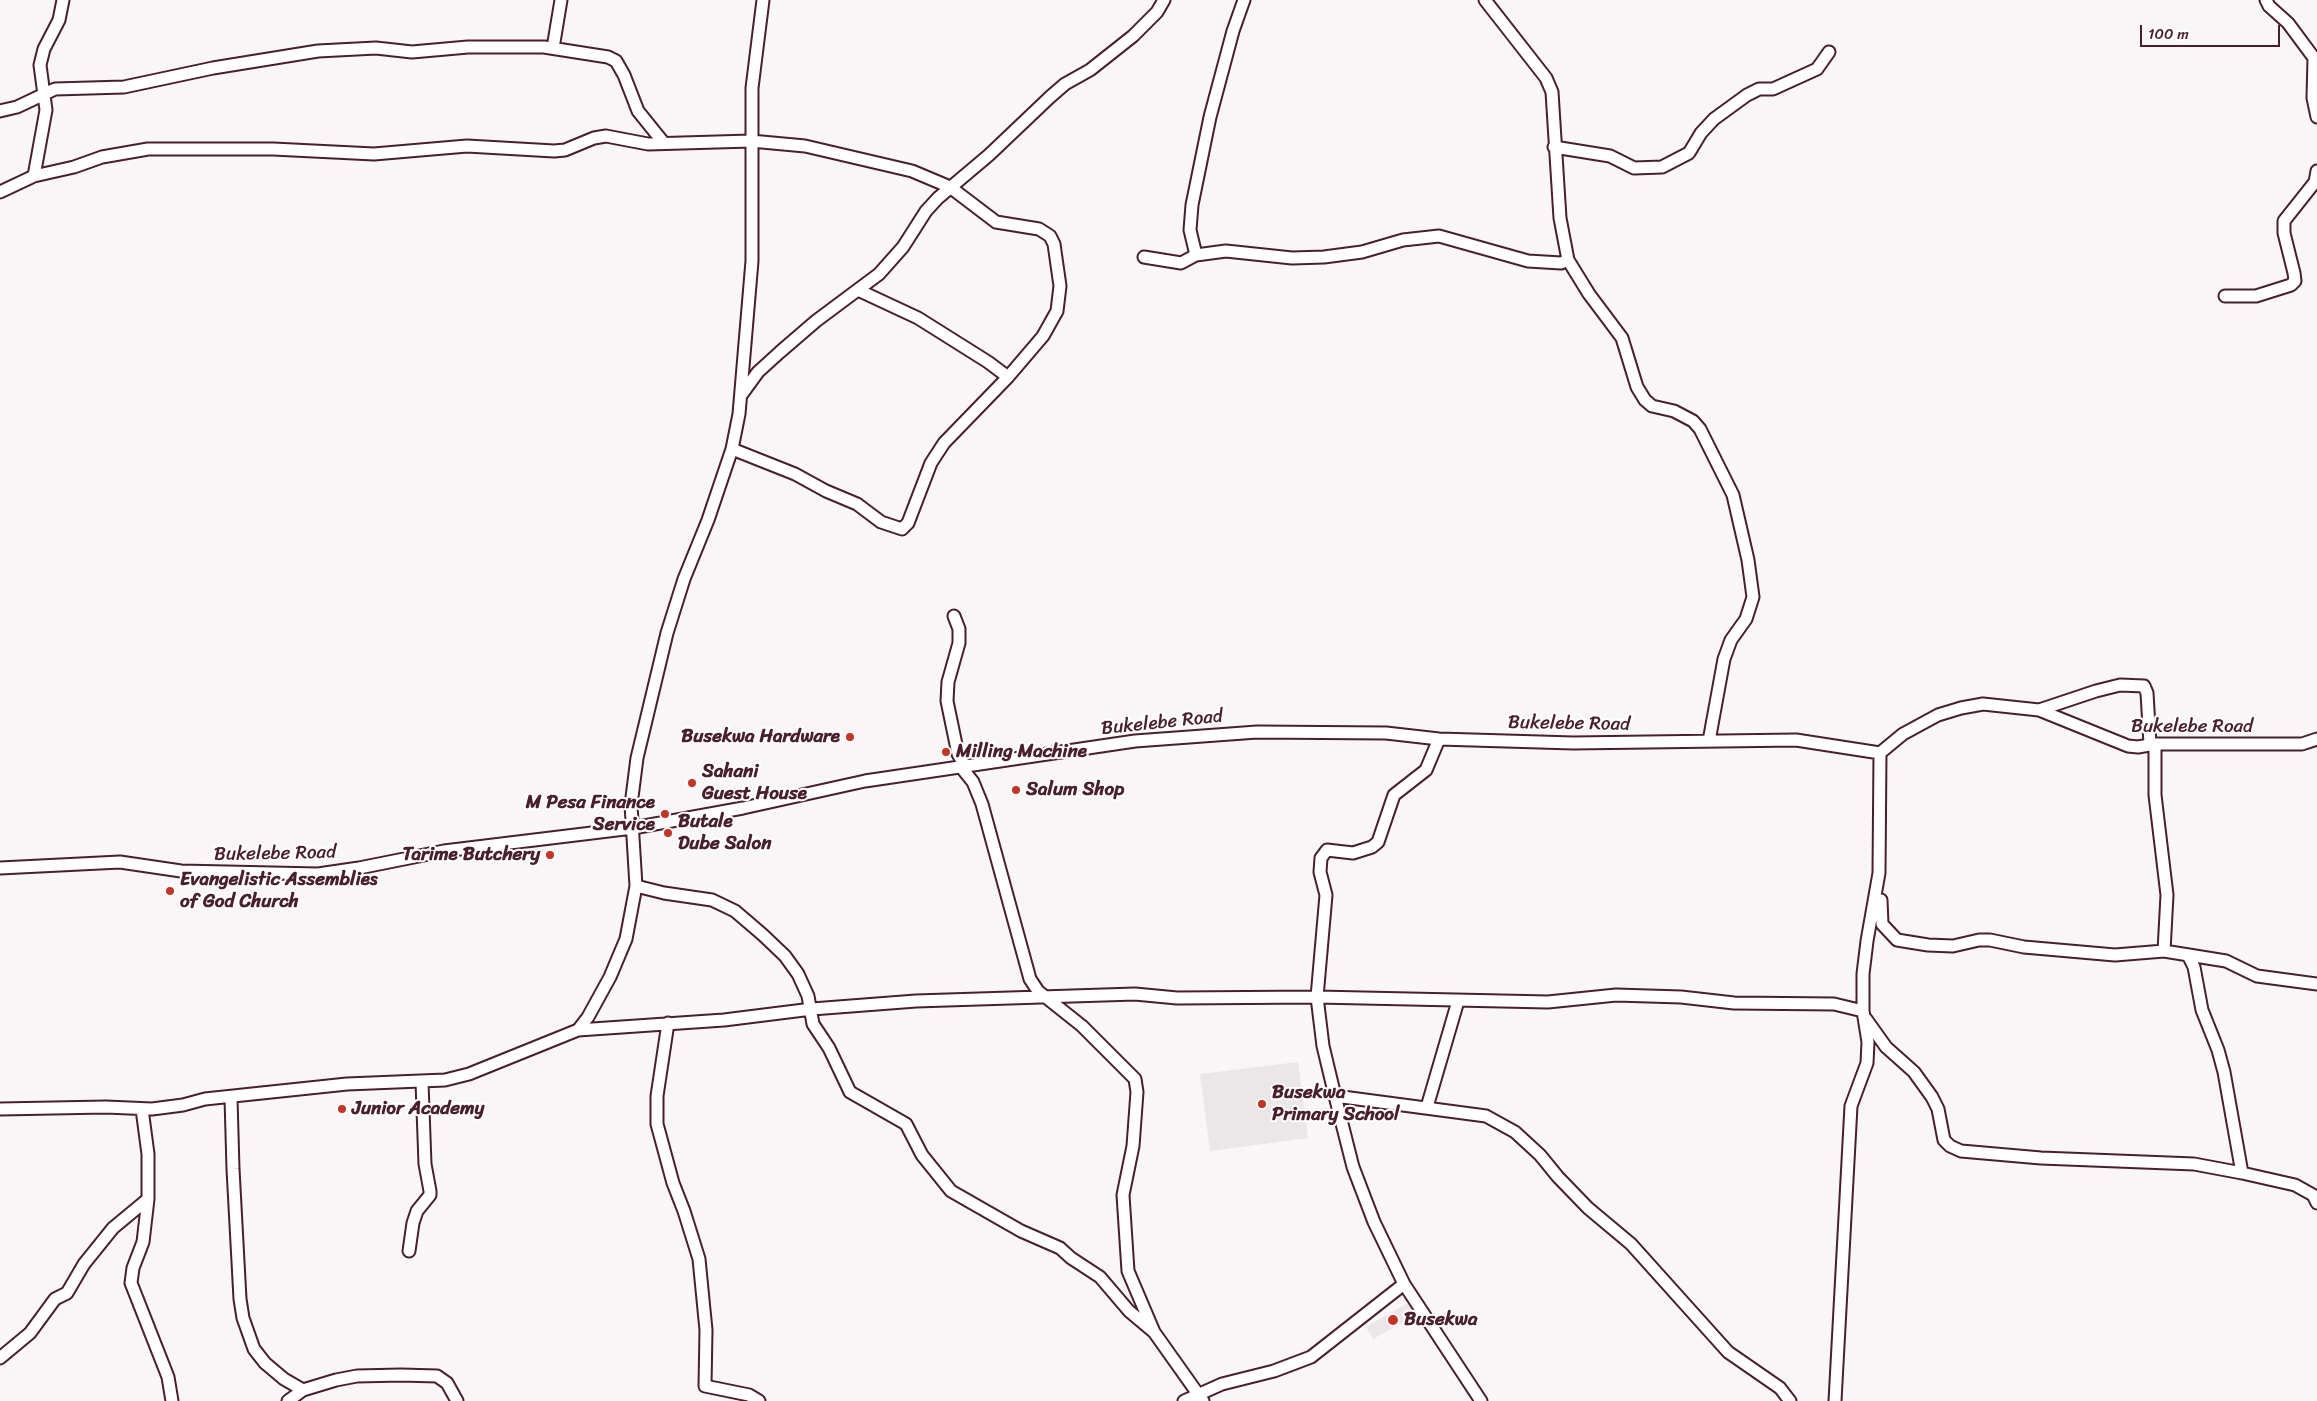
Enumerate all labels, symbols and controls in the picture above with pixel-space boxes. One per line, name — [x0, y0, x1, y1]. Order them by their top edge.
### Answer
scale bar — [2142, 15, 2282, 47]
text: 100 m — [2148, 21, 2189, 47]
street label: Bukelebe Road — [1100, 705, 1224, 741]
street label: Bukelebe Road — [1508, 712, 1630, 736]
street label: Bukelebe Road — [2131, 716, 2253, 738]
place label: Busekwa Hardware — [681, 726, 840, 748]
marker: Busekwa Hardware — [844, 731, 856, 743]
place label: Milling Machine — [956, 741, 1087, 763]
marker: Milling Machine — [940, 746, 952, 758]
place label: Sahani Guest House — [702, 761, 807, 805]
marker: Sahani Guest House — [686, 777, 698, 789]
place label: Salum Shop — [1026, 779, 1124, 801]
marker: Salum Shop — [1010, 784, 1022, 796]
place label: M Pesa Finance Service — [526, 792, 655, 836]
marker: M Pesa Finance Service — [659, 808, 671, 820]
place label: Butale Dube Salon — [678, 811, 771, 855]
marker: Butale Dube Salon — [662, 827, 674, 839]
street label: Bukelebe Road — [214, 842, 336, 866]
place label: Tarime Butchery — [403, 844, 540, 866]
marker: Tarime Butchery — [544, 849, 556, 861]
place label: Evangelistic Assemblies of God Church — [180, 869, 378, 913]
marker: Evangelistic Assemblies of God Church — [164, 885, 176, 897]
place label: Busekwa Primary School — [1272, 1082, 1399, 1126]
place label: Junior Academy — [352, 1098, 484, 1120]
marker: Busekwa Primary School — [1256, 1098, 1268, 1110]
marker: Junior Academy — [336, 1103, 348, 1115]
place label: Busekwa — [1404, 1309, 1477, 1331]
marker: Busekwa — [1386, 1313, 1400, 1327]

